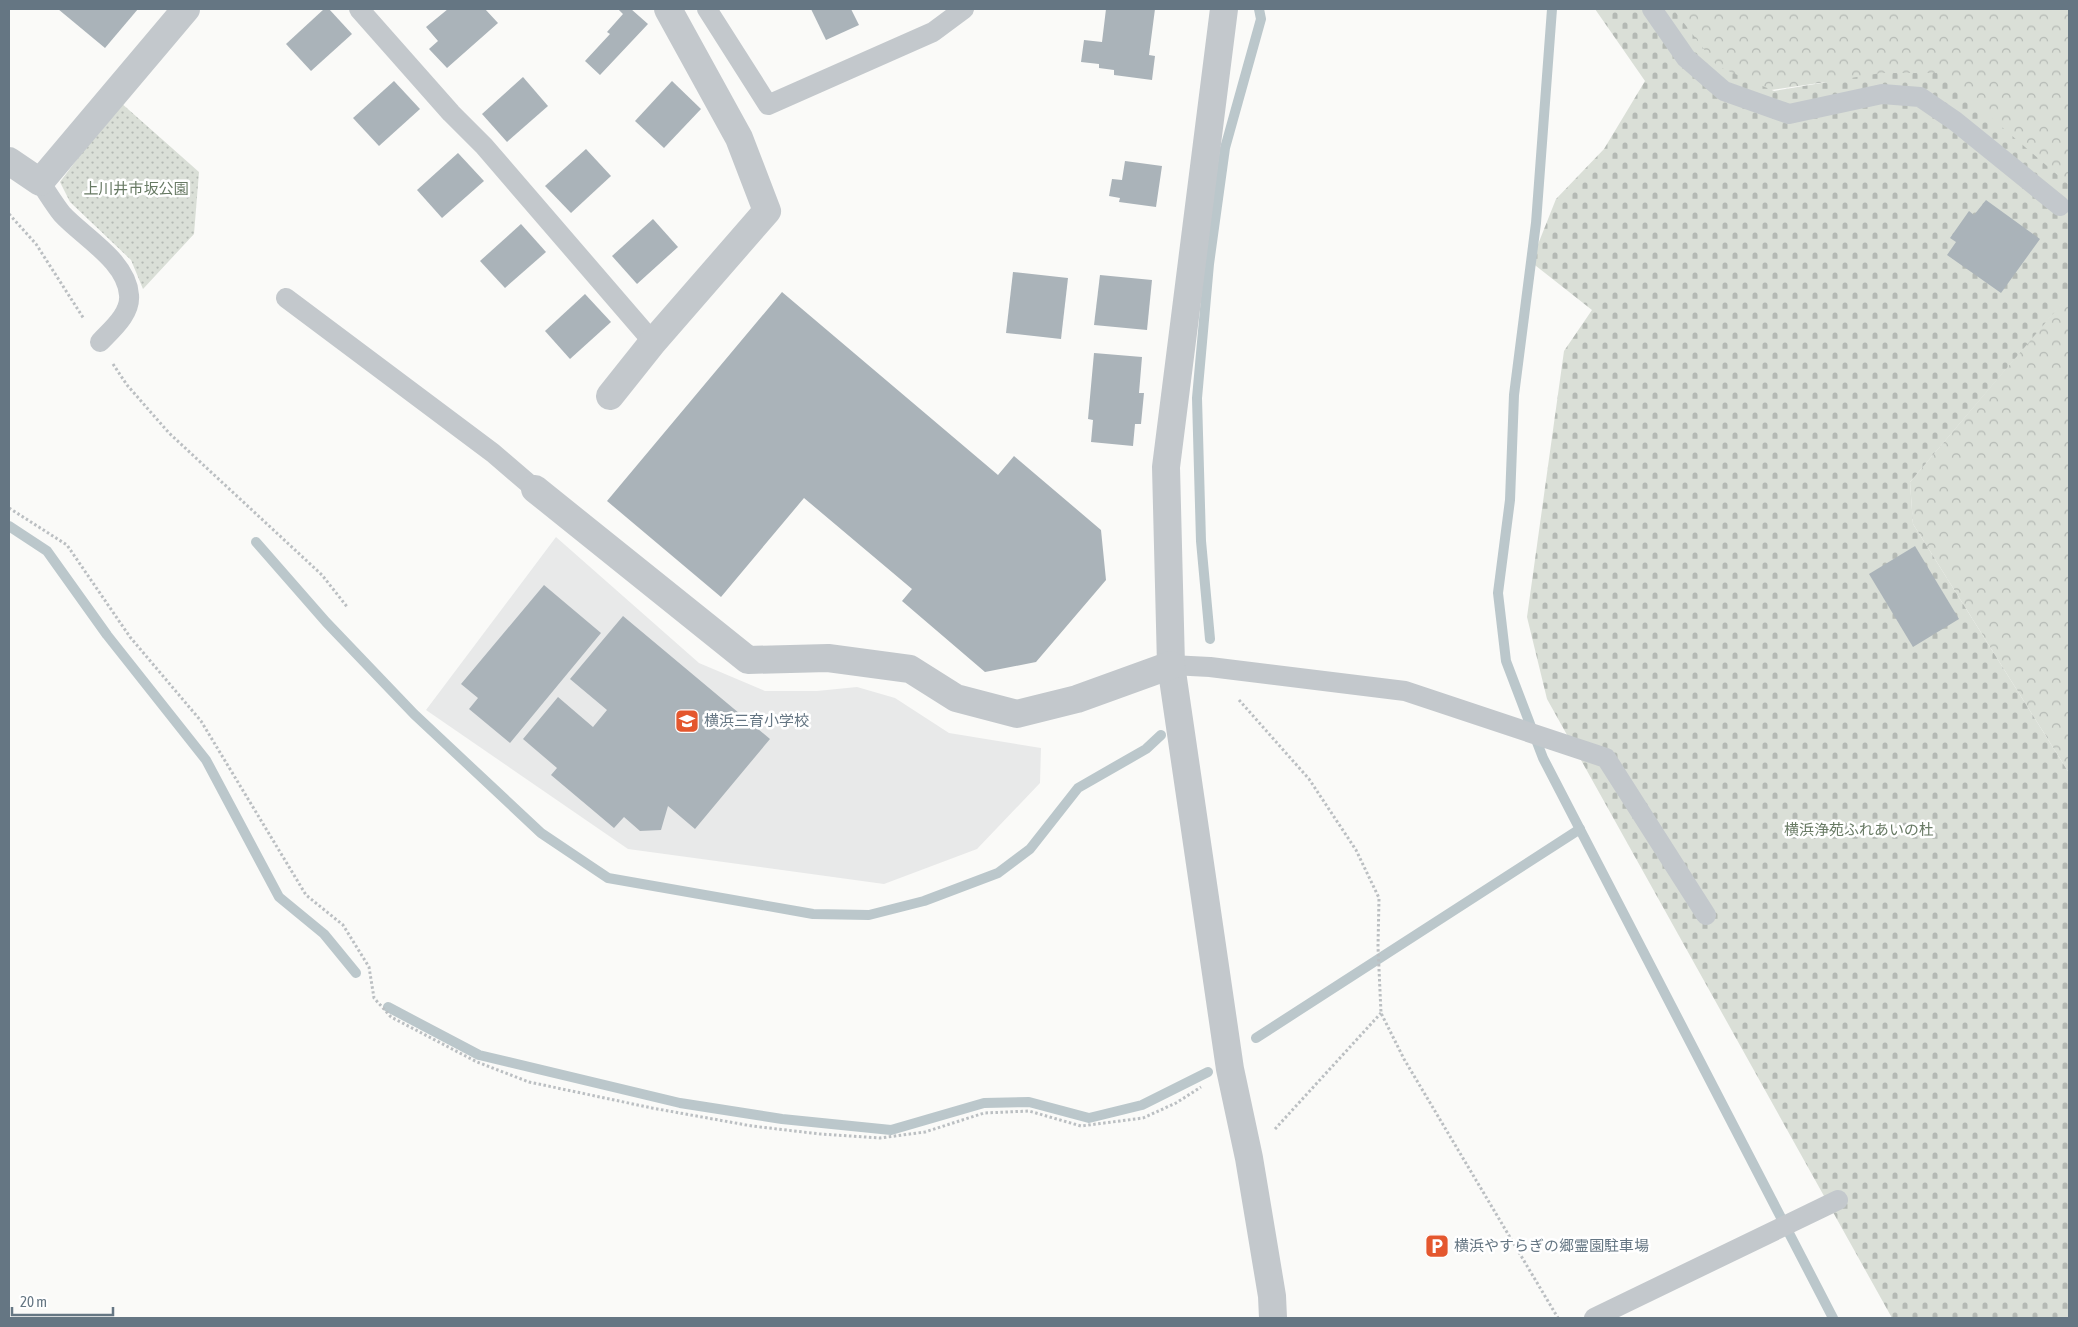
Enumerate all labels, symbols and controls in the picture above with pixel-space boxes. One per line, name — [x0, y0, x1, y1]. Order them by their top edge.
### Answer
park label: 上川井市坂公園 — [83, 180, 189, 197]
school or university icon: 横浜三育小学校 — [674, 708, 700, 734]
place label: 横浜三育小学校 — [704, 712, 809, 729]
park label: 横浜浄苑ふれあいの杜 — [1784, 821, 1934, 838]
parking icon: 横浜やすらぎの郷霊園駐車場 — [1424, 1233, 1450, 1259]
place label: 横浜やすらぎの郷霊園駐車場 — [1454, 1237, 1649, 1254]
scale bar — [12, 1284, 114, 1316]
text: 20 m — [20, 1293, 47, 1310]

